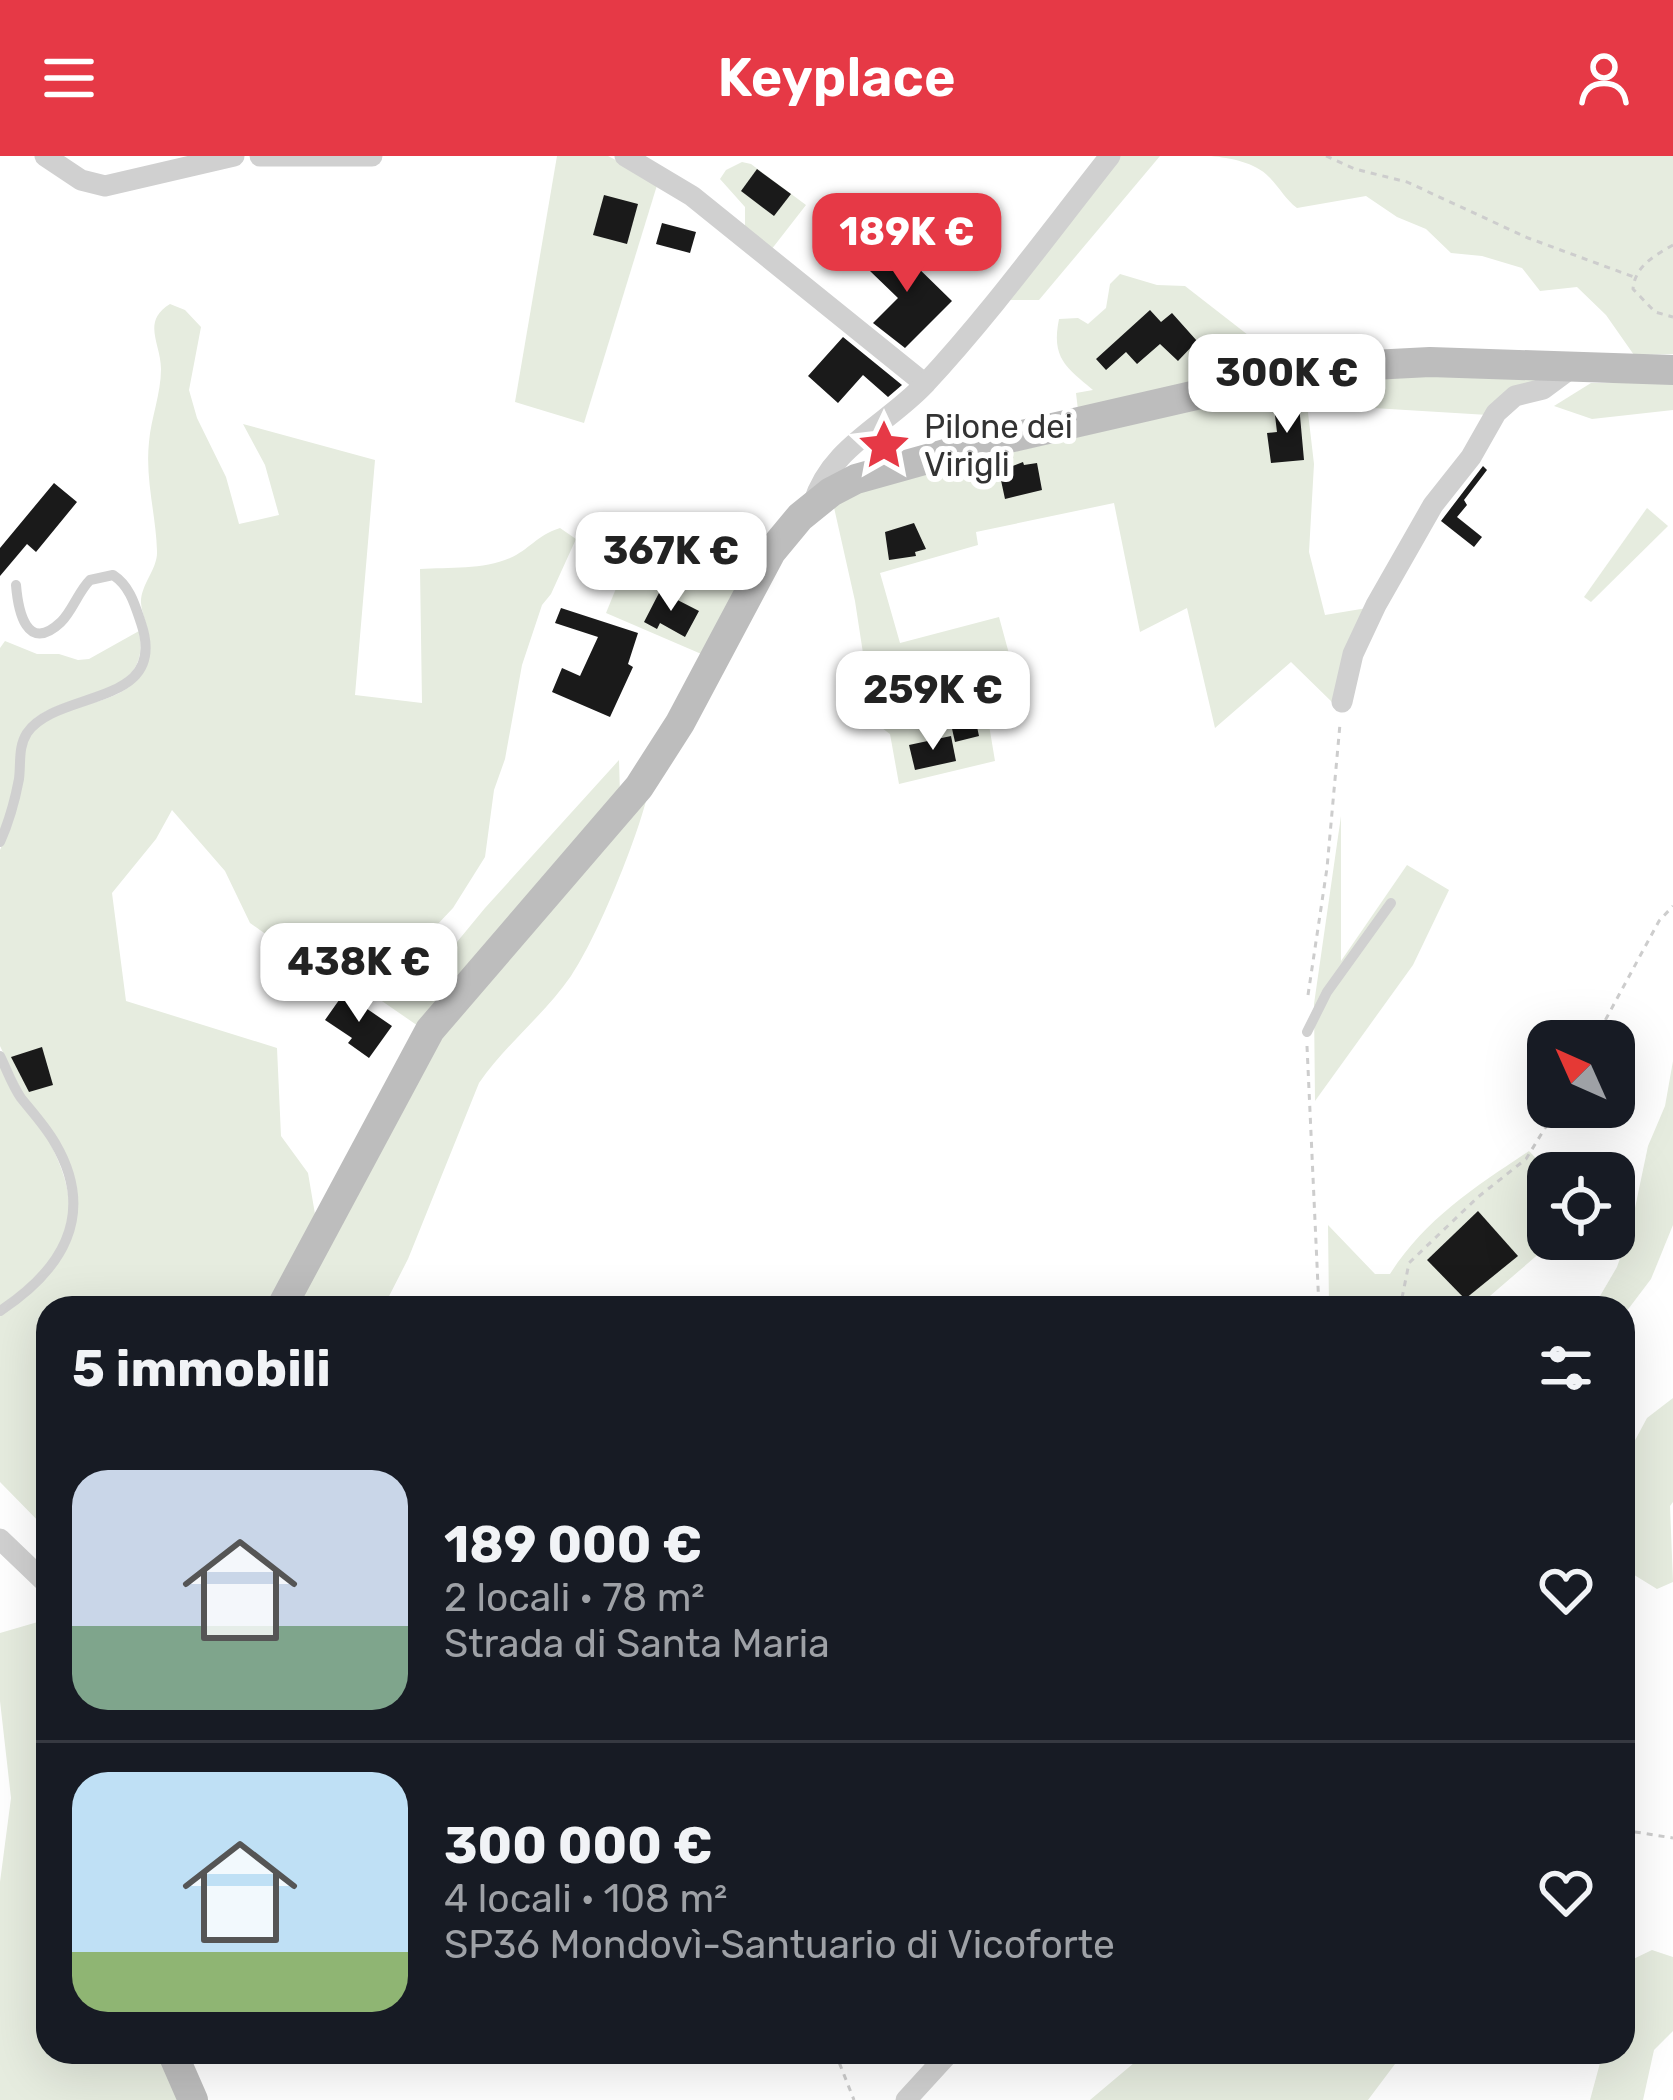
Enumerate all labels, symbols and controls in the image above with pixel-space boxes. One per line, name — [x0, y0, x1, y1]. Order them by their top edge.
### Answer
icon: menu — [36, 45, 102, 111]
icon: person — [1571, 45, 1637, 111]
text: Keyplace — [717, 46, 956, 110]
pin: 189K € — [809, 193, 1005, 295]
text: 189K € — [839, 209, 975, 255]
pin: 300K € — [1189, 334, 1385, 436]
text: 300K € — [1215, 350, 1359, 396]
place label: Pilone dei Virigli — [924, 407, 1073, 484]
place icon: Pilone dei Virigli — [855, 416, 913, 474]
pin: 367K € — [573, 512, 769, 614]
text: 367K € — [603, 528, 739, 574]
pin: 259K € — [835, 651, 1031, 753]
text: 259K € — [863, 667, 1003, 713]
pin: 438K € — [261, 923, 457, 1025]
text: 438K € — [287, 939, 431, 985]
north arrow — [1527, 1020, 1635, 1128]
map controls — [1527, 1020, 1635, 1260]
button: locate — [1527, 1152, 1635, 1260]
icon: filters — [1533, 1335, 1599, 1401]
text: 5 immobili — [72, 1338, 331, 1399]
text: 189 000 € — [444, 1514, 702, 1575]
icon: home — [168, 1518, 312, 1662]
icon: heart — [1533, 1557, 1599, 1623]
text: 2 locali · 78 m² — [444, 1575, 705, 1621]
text: Strada di Santa Maria — [444, 1621, 830, 1667]
text: 300 000 € — [444, 1815, 713, 1876]
icon: home — [168, 1820, 312, 1964]
icon: heart — [1533, 1859, 1599, 1925]
text: 4 locali · 108 m² — [444, 1876, 727, 1922]
text: SP36 Mondovì-Santuario di Vicoforte — [444, 1922, 1115, 1968]

